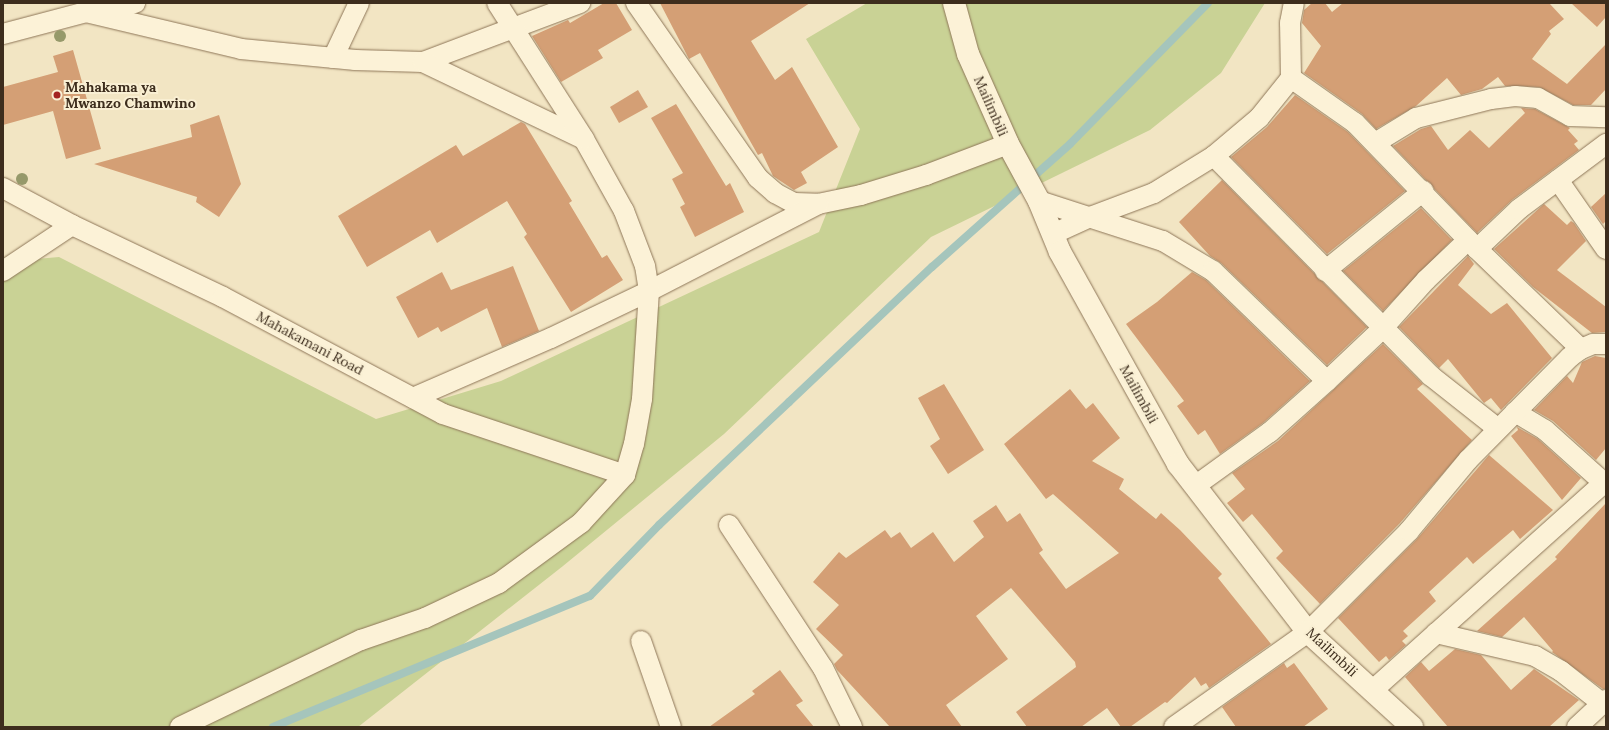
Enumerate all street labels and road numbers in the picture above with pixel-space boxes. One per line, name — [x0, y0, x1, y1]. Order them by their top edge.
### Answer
street label: Mailimbili — [970, 73, 1012, 139]
street label: Mahakamani Road — [254, 308, 366, 378]
street label: Mailimbili — [1116, 362, 1162, 426]
street label: Mailimbili — [1303, 624, 1361, 680]

